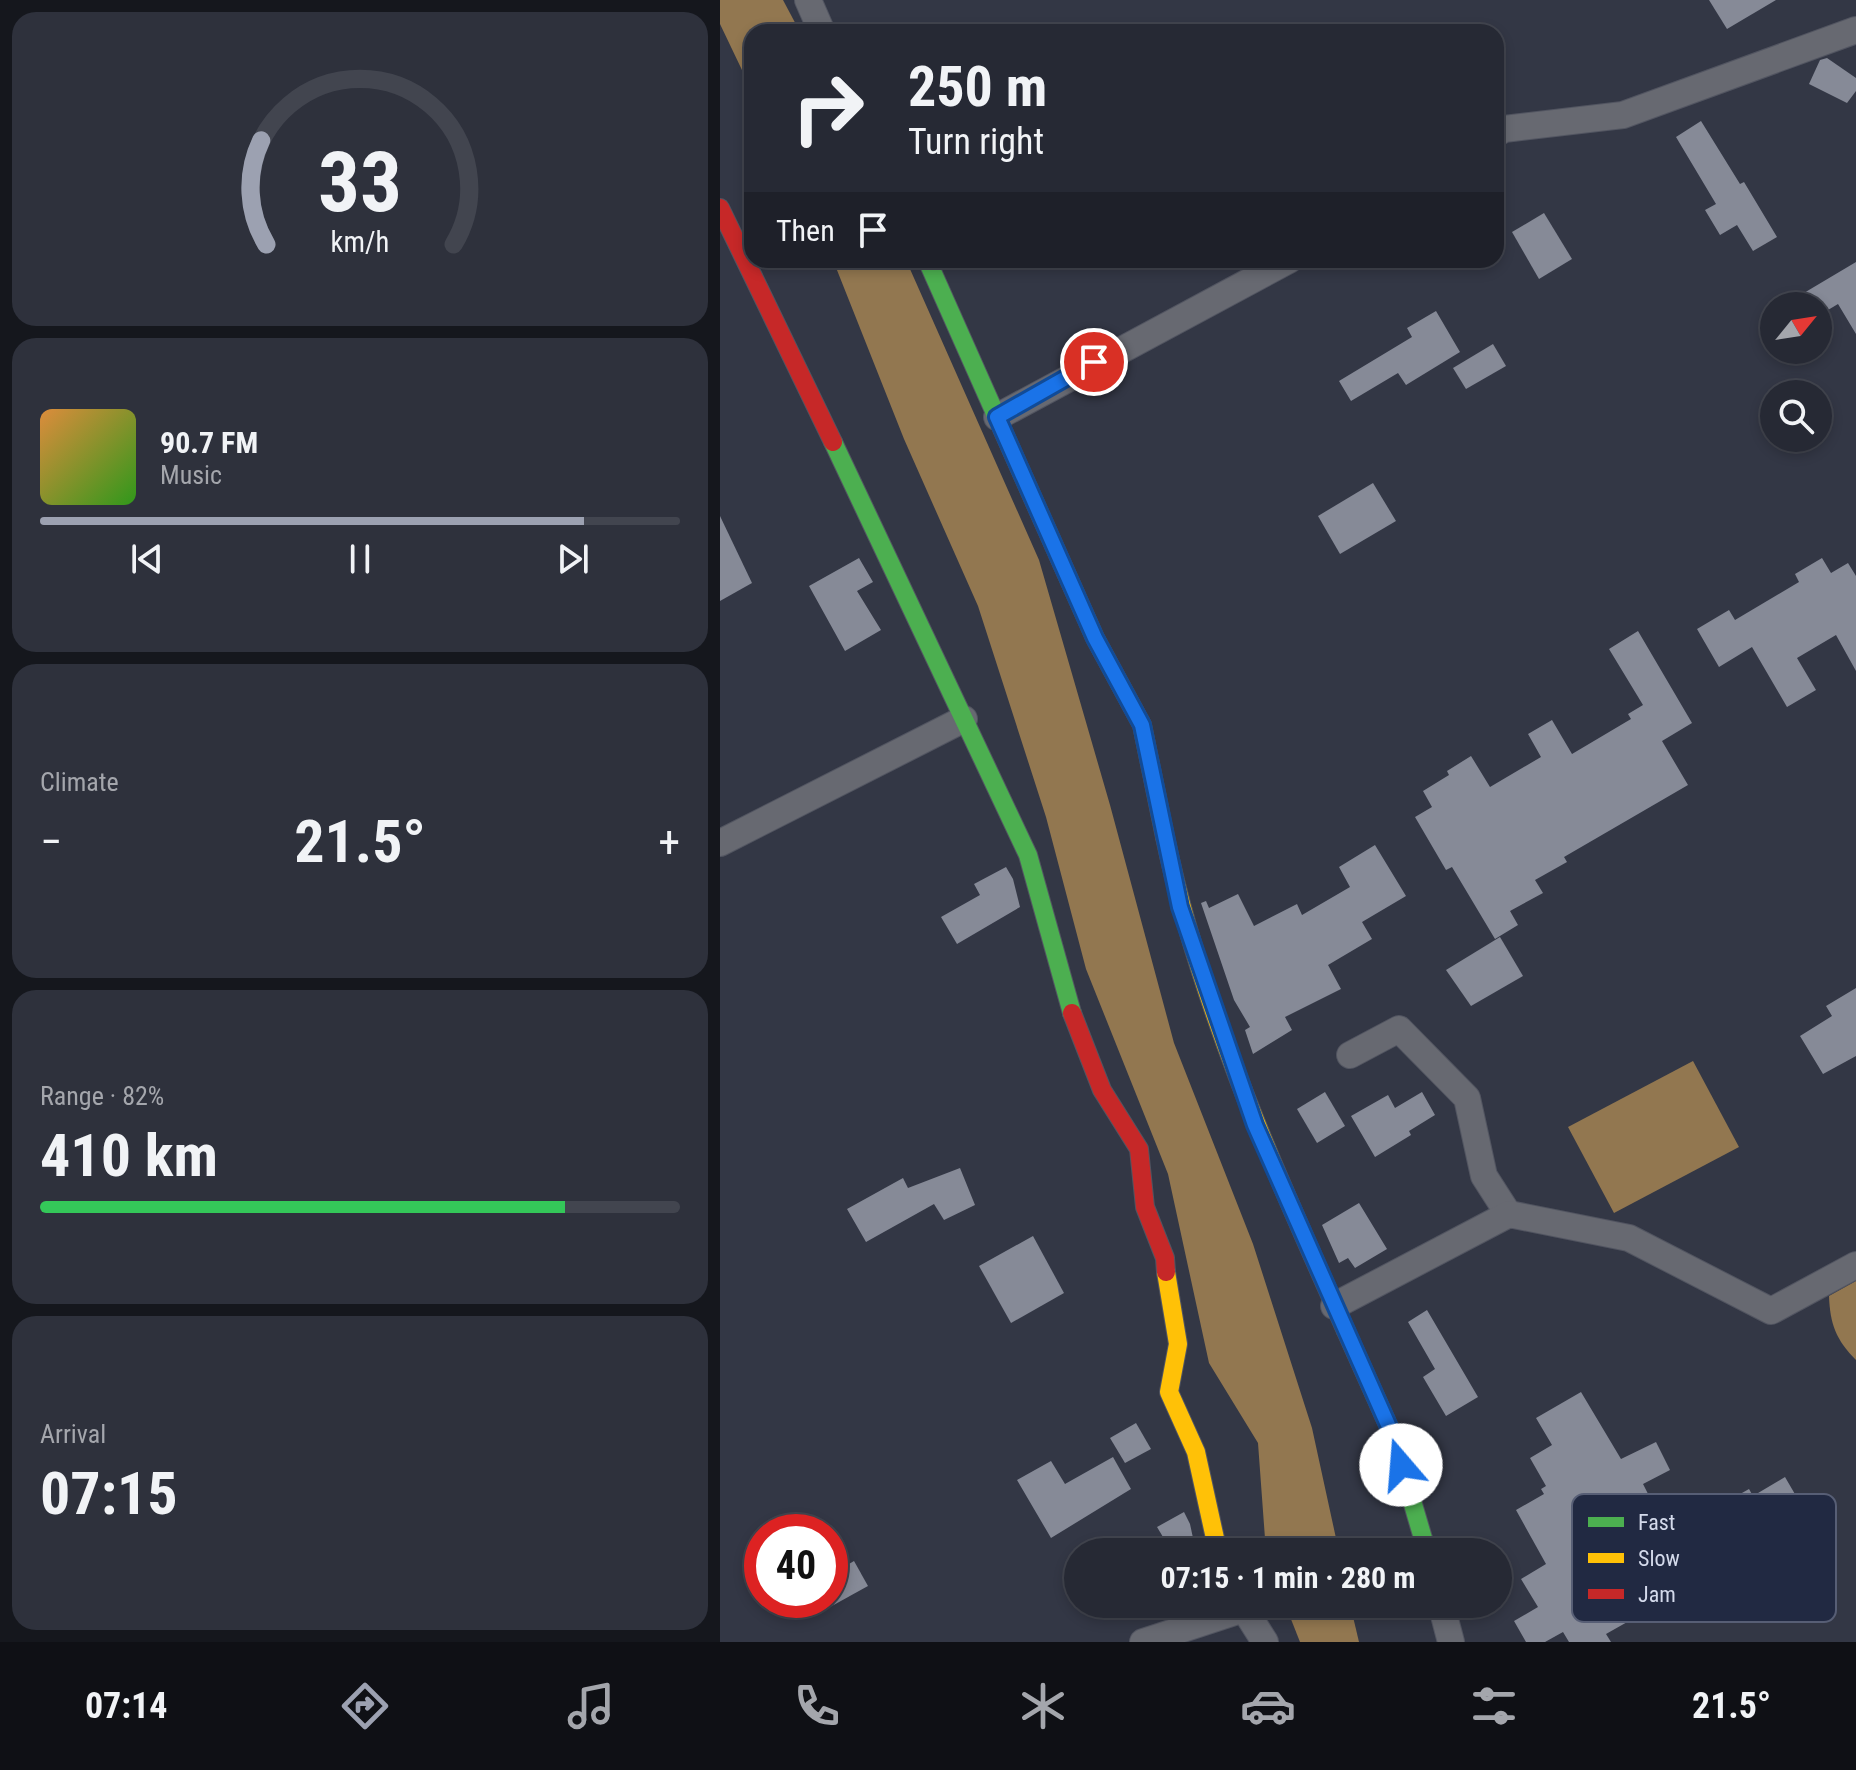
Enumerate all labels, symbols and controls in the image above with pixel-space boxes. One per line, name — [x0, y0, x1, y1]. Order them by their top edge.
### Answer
text: 250 m — [908, 54, 1047, 120]
icon: right — [776, 56, 880, 160]
text: Turn right — [908, 121, 1044, 163]
text: 33 — [318, 134, 402, 231]
icon: arrive — [851, 208, 895, 252]
text: Then — [776, 213, 835, 248]
text: km/h — [331, 225, 389, 259]
north arrow — [1760, 292, 1832, 364]
map controls — [1760, 292, 1832, 452]
pin — [1060, 328, 1128, 396]
icon: arrive — [1072, 340, 1116, 384]
button: search — [1760, 380, 1832, 452]
text: 90.7 FM — [160, 425, 258, 460]
text: Music — [160, 460, 222, 490]
icon: previous — [125, 537, 169, 581]
icon: pause — [338, 537, 382, 581]
icon: next — [551, 537, 595, 581]
text: Climate — [40, 767, 119, 797]
text: 21.5° — [294, 806, 426, 877]
text: − — [40, 816, 62, 868]
text: + — [658, 816, 680, 868]
text: Range · 82% — [40, 1081, 164, 1111]
text: 410 km — [40, 1120, 218, 1191]
text: Arrival — [40, 1419, 106, 1449]
position arrow — [1359, 1423, 1443, 1507]
text: 07:15 — [40, 1458, 178, 1529]
legend — [1572, 1494, 1836, 1622]
text: Fast — [1638, 1510, 1675, 1535]
speed limit sign: 40 — [744, 1514, 848, 1618]
text: Slow — [1638, 1546, 1680, 1571]
text: 07:15 · 1 min · 280 m — [1161, 1560, 1415, 1595]
text: Jam — [1638, 1582, 1676, 1607]
icon: directions — [337, 1678, 393, 1734]
icon: music — [563, 1678, 619, 1734]
icon: phone — [789, 1678, 845, 1734]
icon: climate — [1015, 1678, 1071, 1734]
icon: car — [1240, 1678, 1296, 1734]
icon: filters — [1466, 1678, 1522, 1734]
text: 07:14 — [85, 1685, 168, 1727]
text: 21.5° — [1692, 1685, 1771, 1727]

